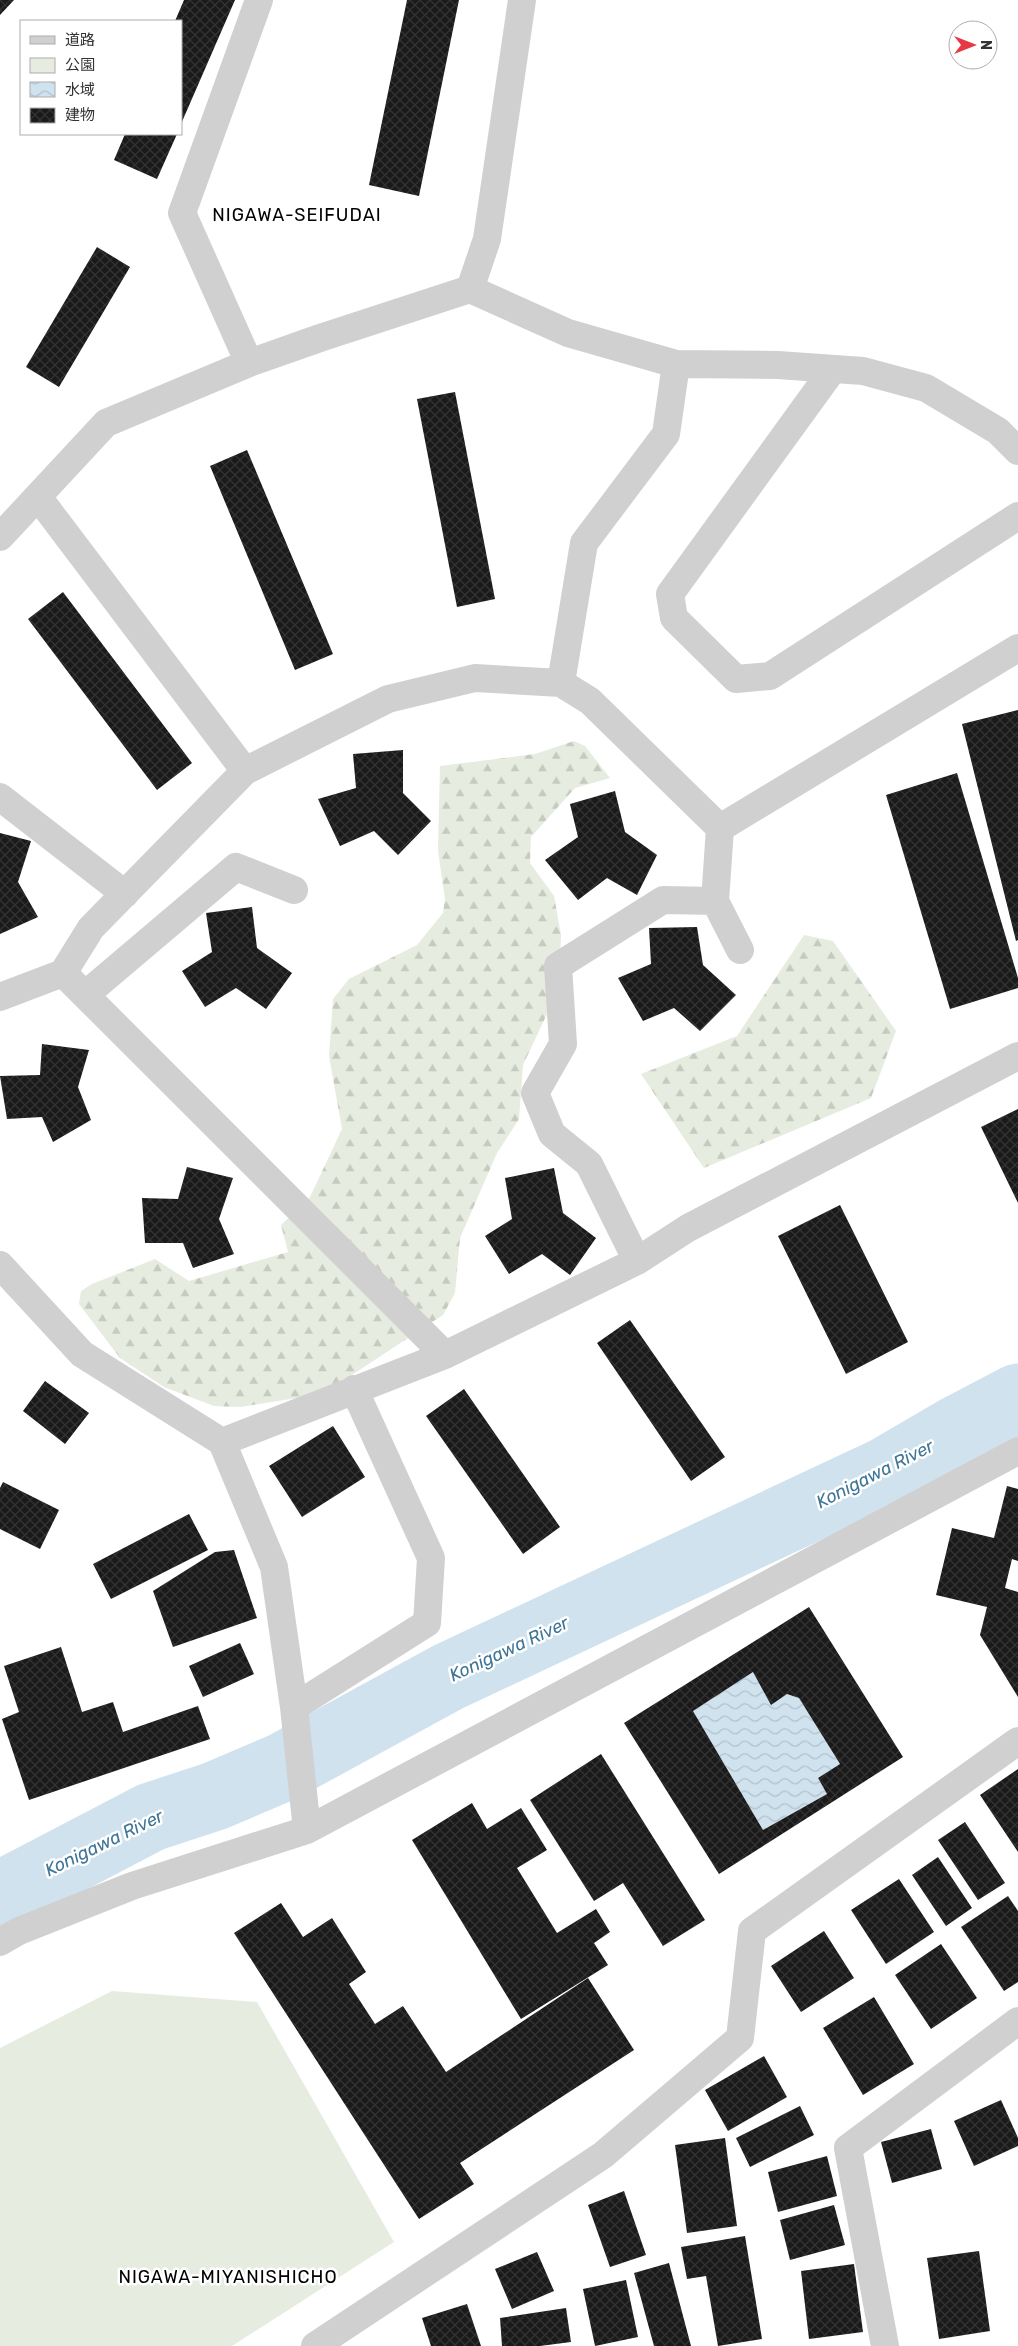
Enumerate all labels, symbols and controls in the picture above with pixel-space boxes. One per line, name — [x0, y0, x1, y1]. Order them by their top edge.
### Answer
legend — [20, 20, 182, 135]
north arrow — [948, 20, 998, 70]
text: 道路 — [65, 31, 95, 49]
text: N — [977, 40, 994, 50]
text: 公園 — [65, 56, 95, 74]
text: 水域 — [65, 81, 95, 99]
text: 建物 — [65, 106, 95, 124]
district label: NIGAWA-SEIFUDAI — [212, 204, 382, 226]
water label: Konigawa River — [813, 1434, 938, 1513]
water label: Konigawa River — [446, 1611, 573, 1686]
water label: Konigawa River — [41, 1804, 168, 1881]
district label: NIGAWA-MIYANISHICHO — [118, 2266, 338, 2288]

